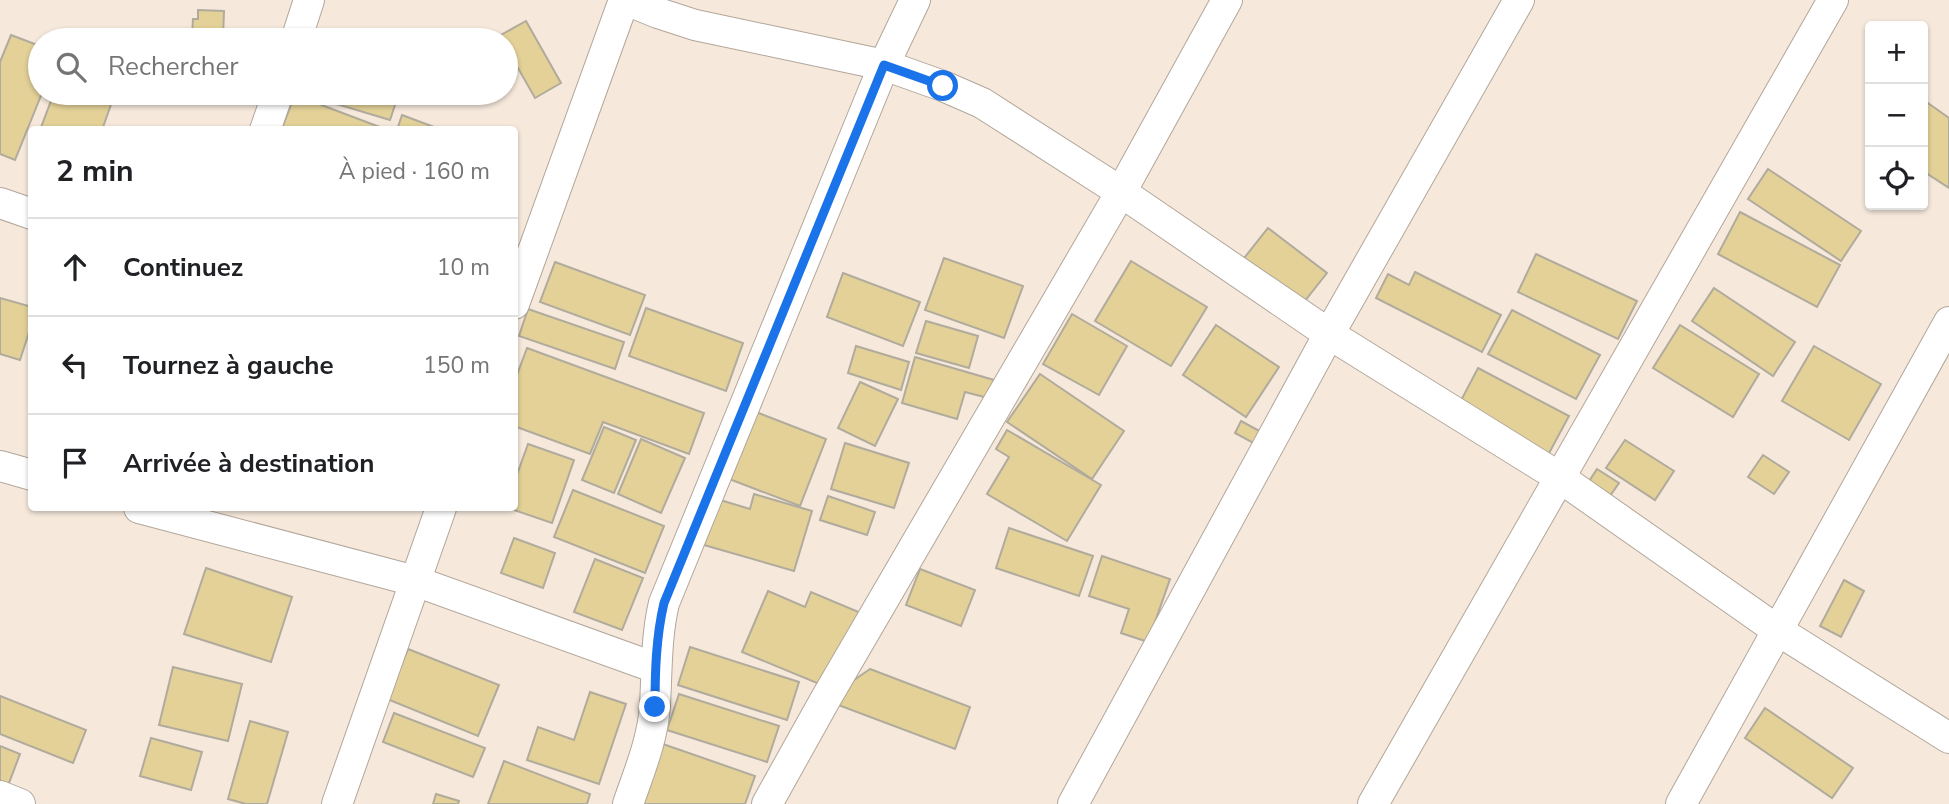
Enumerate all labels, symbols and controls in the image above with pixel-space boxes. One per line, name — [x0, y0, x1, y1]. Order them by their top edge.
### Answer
map controls — [1865, 21, 1928, 210]
button: + — [1865, 21, 1928, 84]
search box — [28, 28, 518, 105]
icon: search — [52, 48, 90, 86]
text: Rechercher — [108, 49, 239, 84]
route start — [927, 70, 958, 101]
button: − — [1865, 84, 1928, 147]
button: locate — [1865, 147, 1928, 210]
text: 2 min — [56, 151, 134, 192]
text: À pied · 160 m — [339, 156, 490, 187]
icon: ahead — [56, 248, 94, 286]
text: Continuez — [123, 250, 243, 285]
text: 10 m — [437, 252, 490, 283]
icon: left — [56, 346, 94, 384]
text: Tournez à gauche — [123, 348, 334, 383]
text: 150 m — [423, 350, 490, 381]
icon: arrive — [56, 444, 94, 482]
text: Arrivée à destination — [123, 446, 374, 481]
route end — [639, 691, 670, 722]

